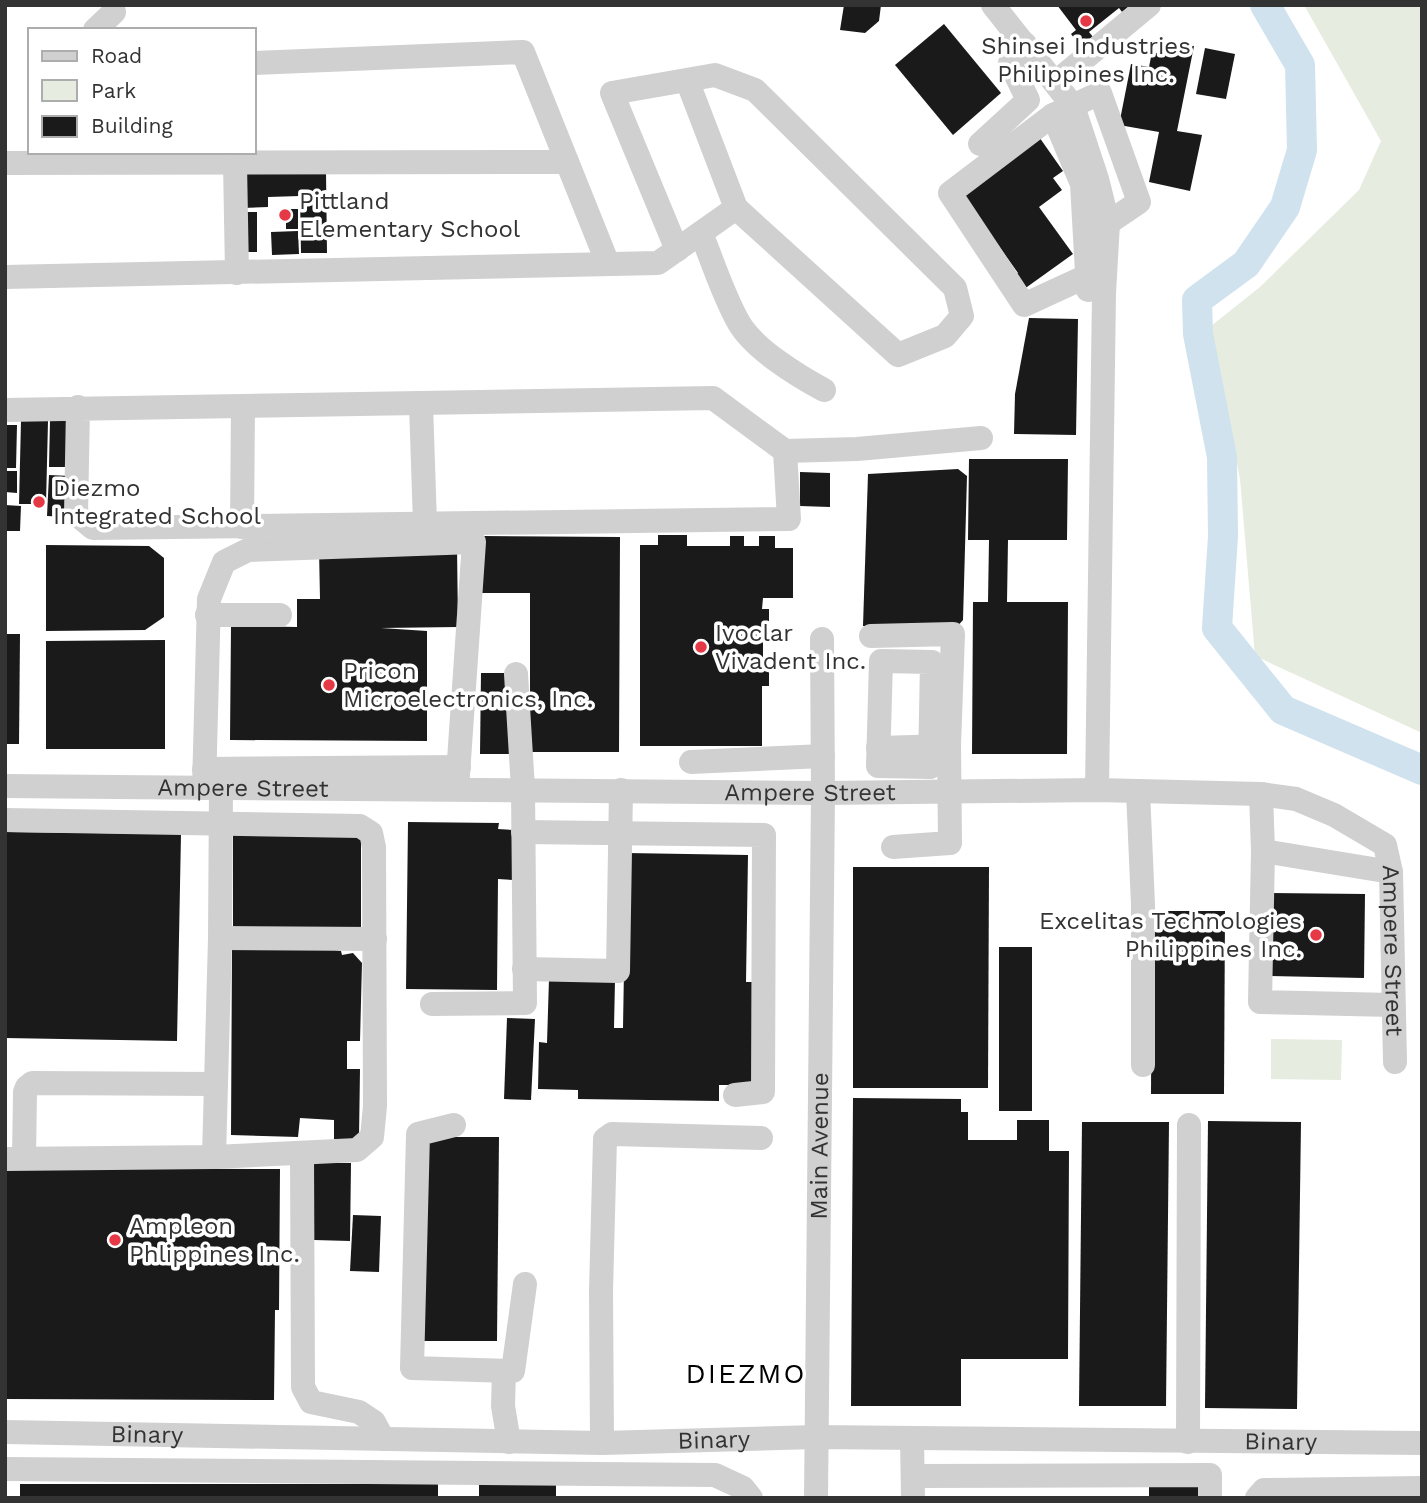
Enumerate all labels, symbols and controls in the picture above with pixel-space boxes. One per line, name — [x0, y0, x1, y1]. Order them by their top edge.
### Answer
marker: Shinsei Industries Philippines Inc. — [1078, 13, 1094, 29]
legend — [28, 28, 256, 154]
place label: Shinsei Industries Philippines Inc. — [981, 32, 1191, 88]
text: Road — [91, 43, 142, 68]
text: Park — [91, 78, 136, 103]
text: Building — [91, 113, 173, 138]
place label: Pittland Elementary School — [299, 187, 521, 243]
marker: Pittland Elementary School — [277, 207, 293, 223]
place label: Diezmo Integrated School — [53, 474, 262, 530]
marker: Diezmo Integrated School — [31, 494, 47, 510]
place label: Ivoclar Vivadent Inc. — [715, 619, 866, 675]
marker: Ivoclar Vivadent Inc. — [693, 639, 709, 655]
place label: Pricon Microelectronics, Inc. — [343, 657, 593, 713]
marker: Pricon Microelectronics, Inc. — [321, 677, 337, 693]
street label: Ampere Street — [157, 773, 329, 803]
street label: Ampere Street — [724, 778, 896, 807]
street label: Ampere Street — [1377, 864, 1408, 1036]
place label: Excelitas Technologies Philippines Inc. — [1039, 907, 1302, 963]
marker: Excelitas Technologies Philippines Inc. — [1308, 927, 1324, 943]
street label: Main Avenue — [805, 1072, 834, 1220]
place label: Ampleon Phlippines Inc. — [129, 1212, 300, 1268]
marker: Ampleon Phlippines Inc. — [107, 1232, 123, 1248]
district label: DIEZMO — [686, 1357, 806, 1390]
street label: Binary — [110, 1420, 184, 1449]
street label: Binary — [677, 1425, 751, 1455]
street label: Binary — [1244, 1427, 1318, 1456]

